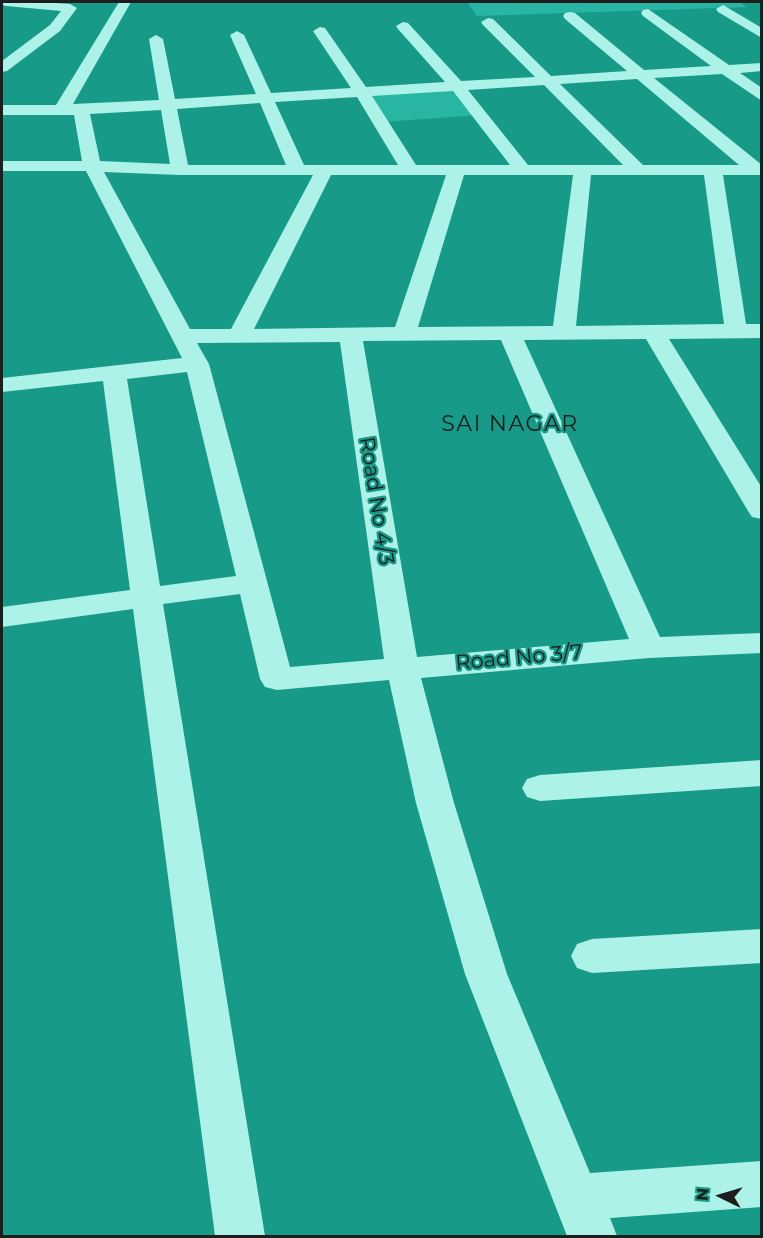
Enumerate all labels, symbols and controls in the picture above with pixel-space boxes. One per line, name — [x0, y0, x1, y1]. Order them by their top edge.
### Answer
district label: SAI NAGAR — [441, 412, 579, 438]
street label: Road No 4/3 — [353, 435, 399, 567]
street label: Road No 3/7 — [454, 640, 584, 676]
north arrow — [691, 1166, 751, 1226]
text: N — [693, 1187, 713, 1202]

